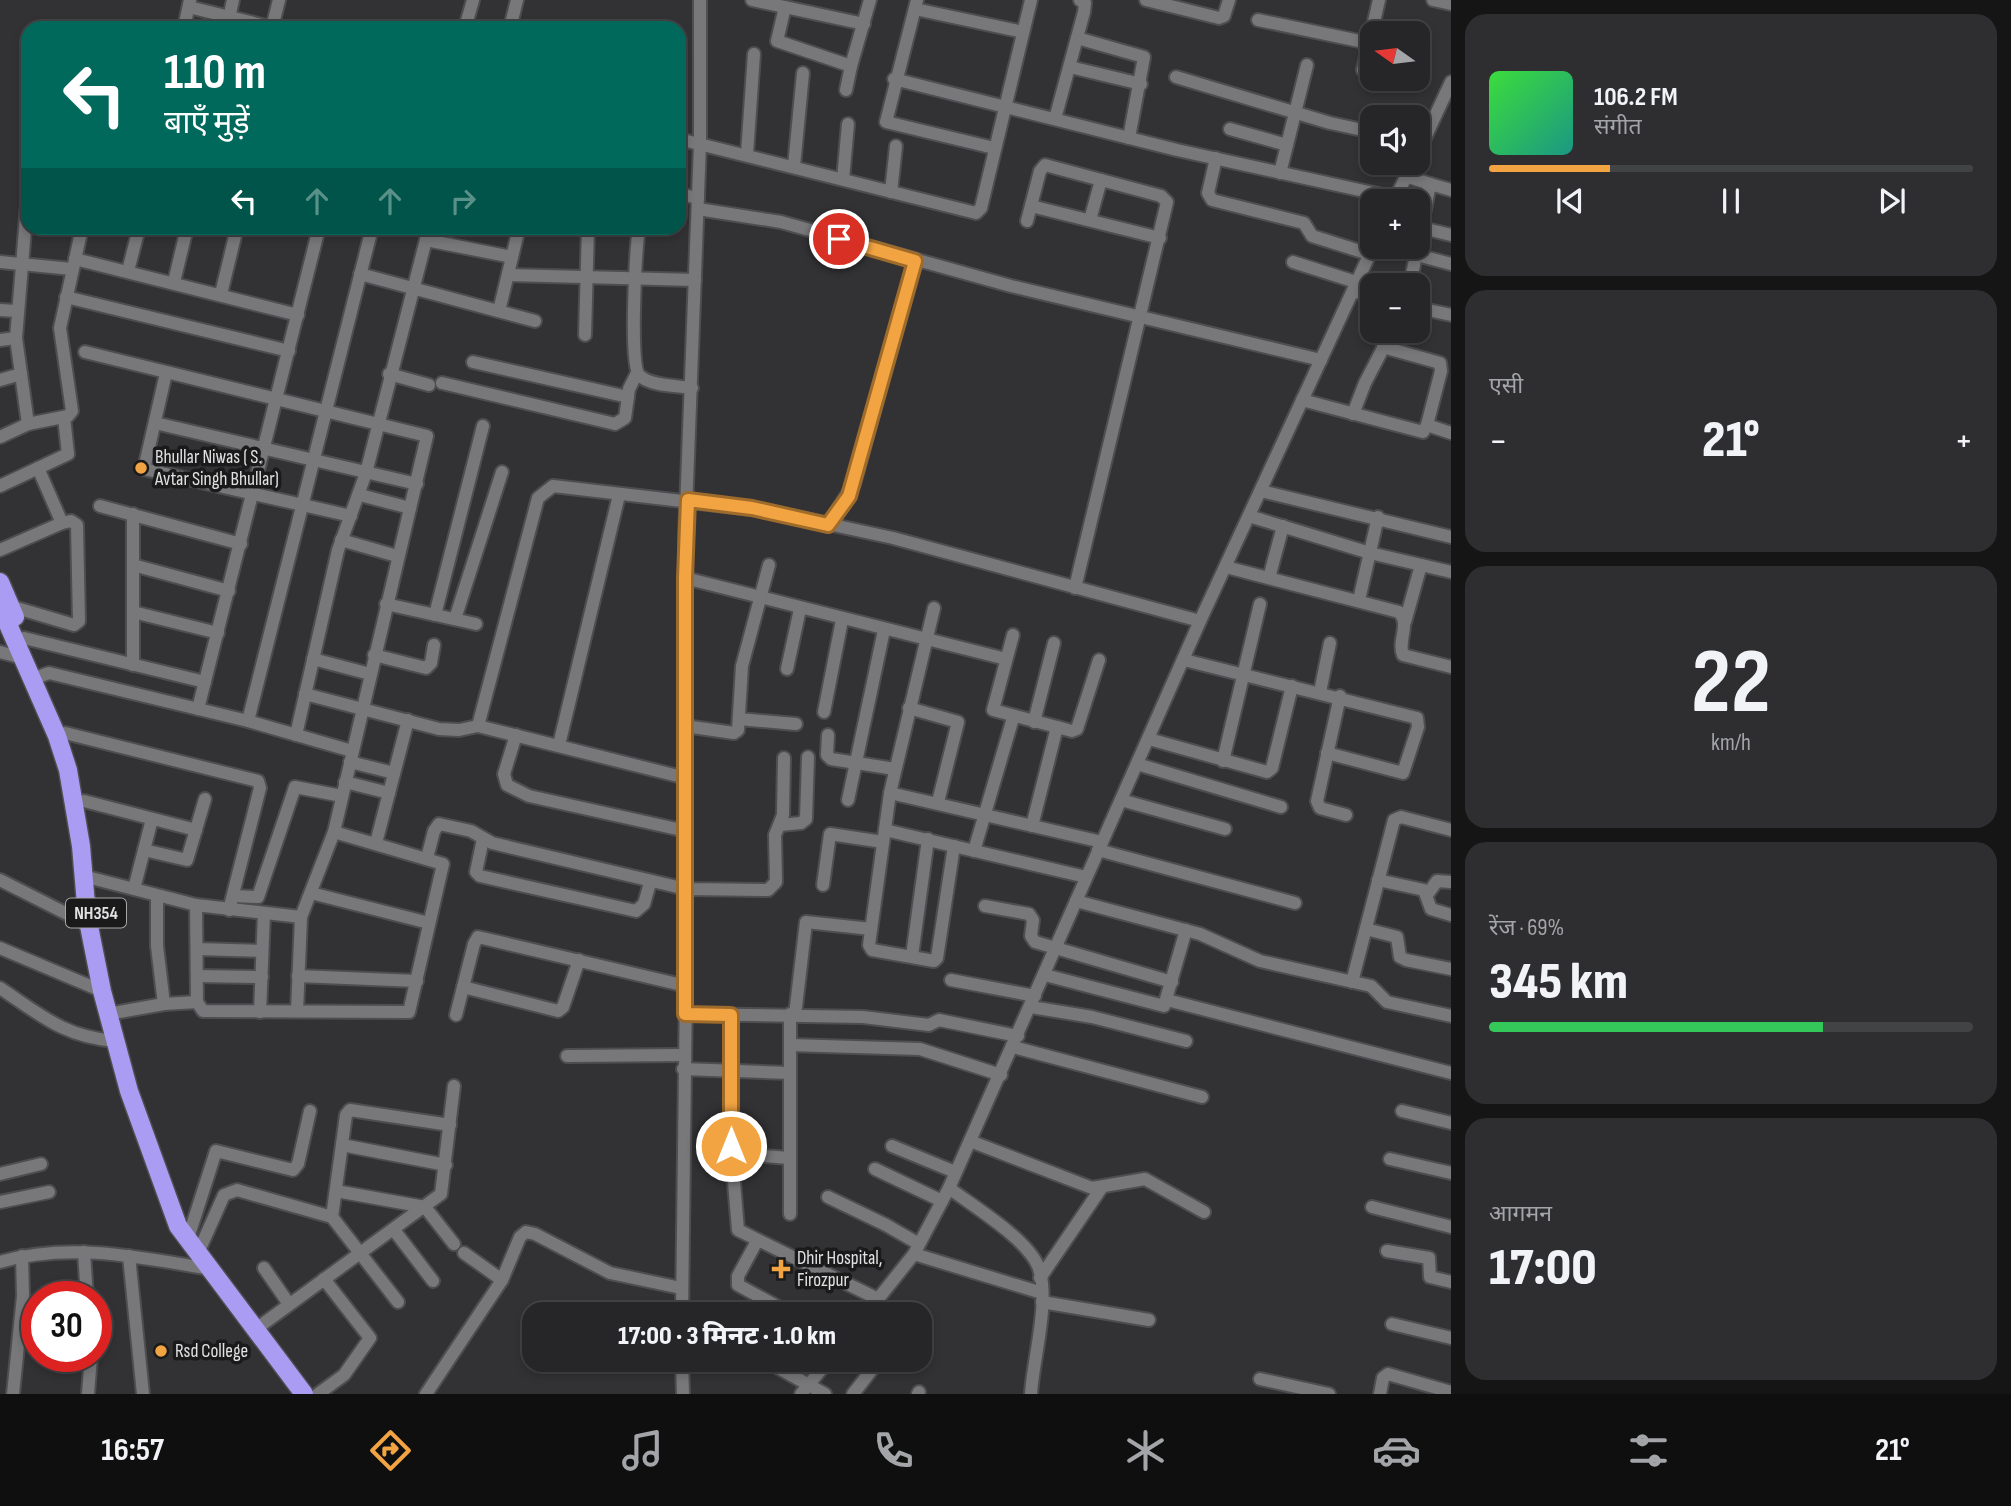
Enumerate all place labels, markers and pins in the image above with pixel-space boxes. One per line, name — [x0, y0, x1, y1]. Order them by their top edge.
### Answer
pin — [809, 209, 869, 269]
place label: Bhullar Niwas ( S. Avtar Singh Bhullar) — [154, 446, 279, 491]
marker: Bhullar Niwas ( S. Avtar Singh Bhullar) — [133, 460, 149, 476]
place label: Dhir Hospital, Firozpur — [797, 1247, 882, 1292]
marker: Dhir Hospital, Firozpur — [771, 1259, 791, 1279]
place label: Rsd College — [175, 1340, 248, 1363]
marker: Rsd College — [153, 1343, 169, 1359]

